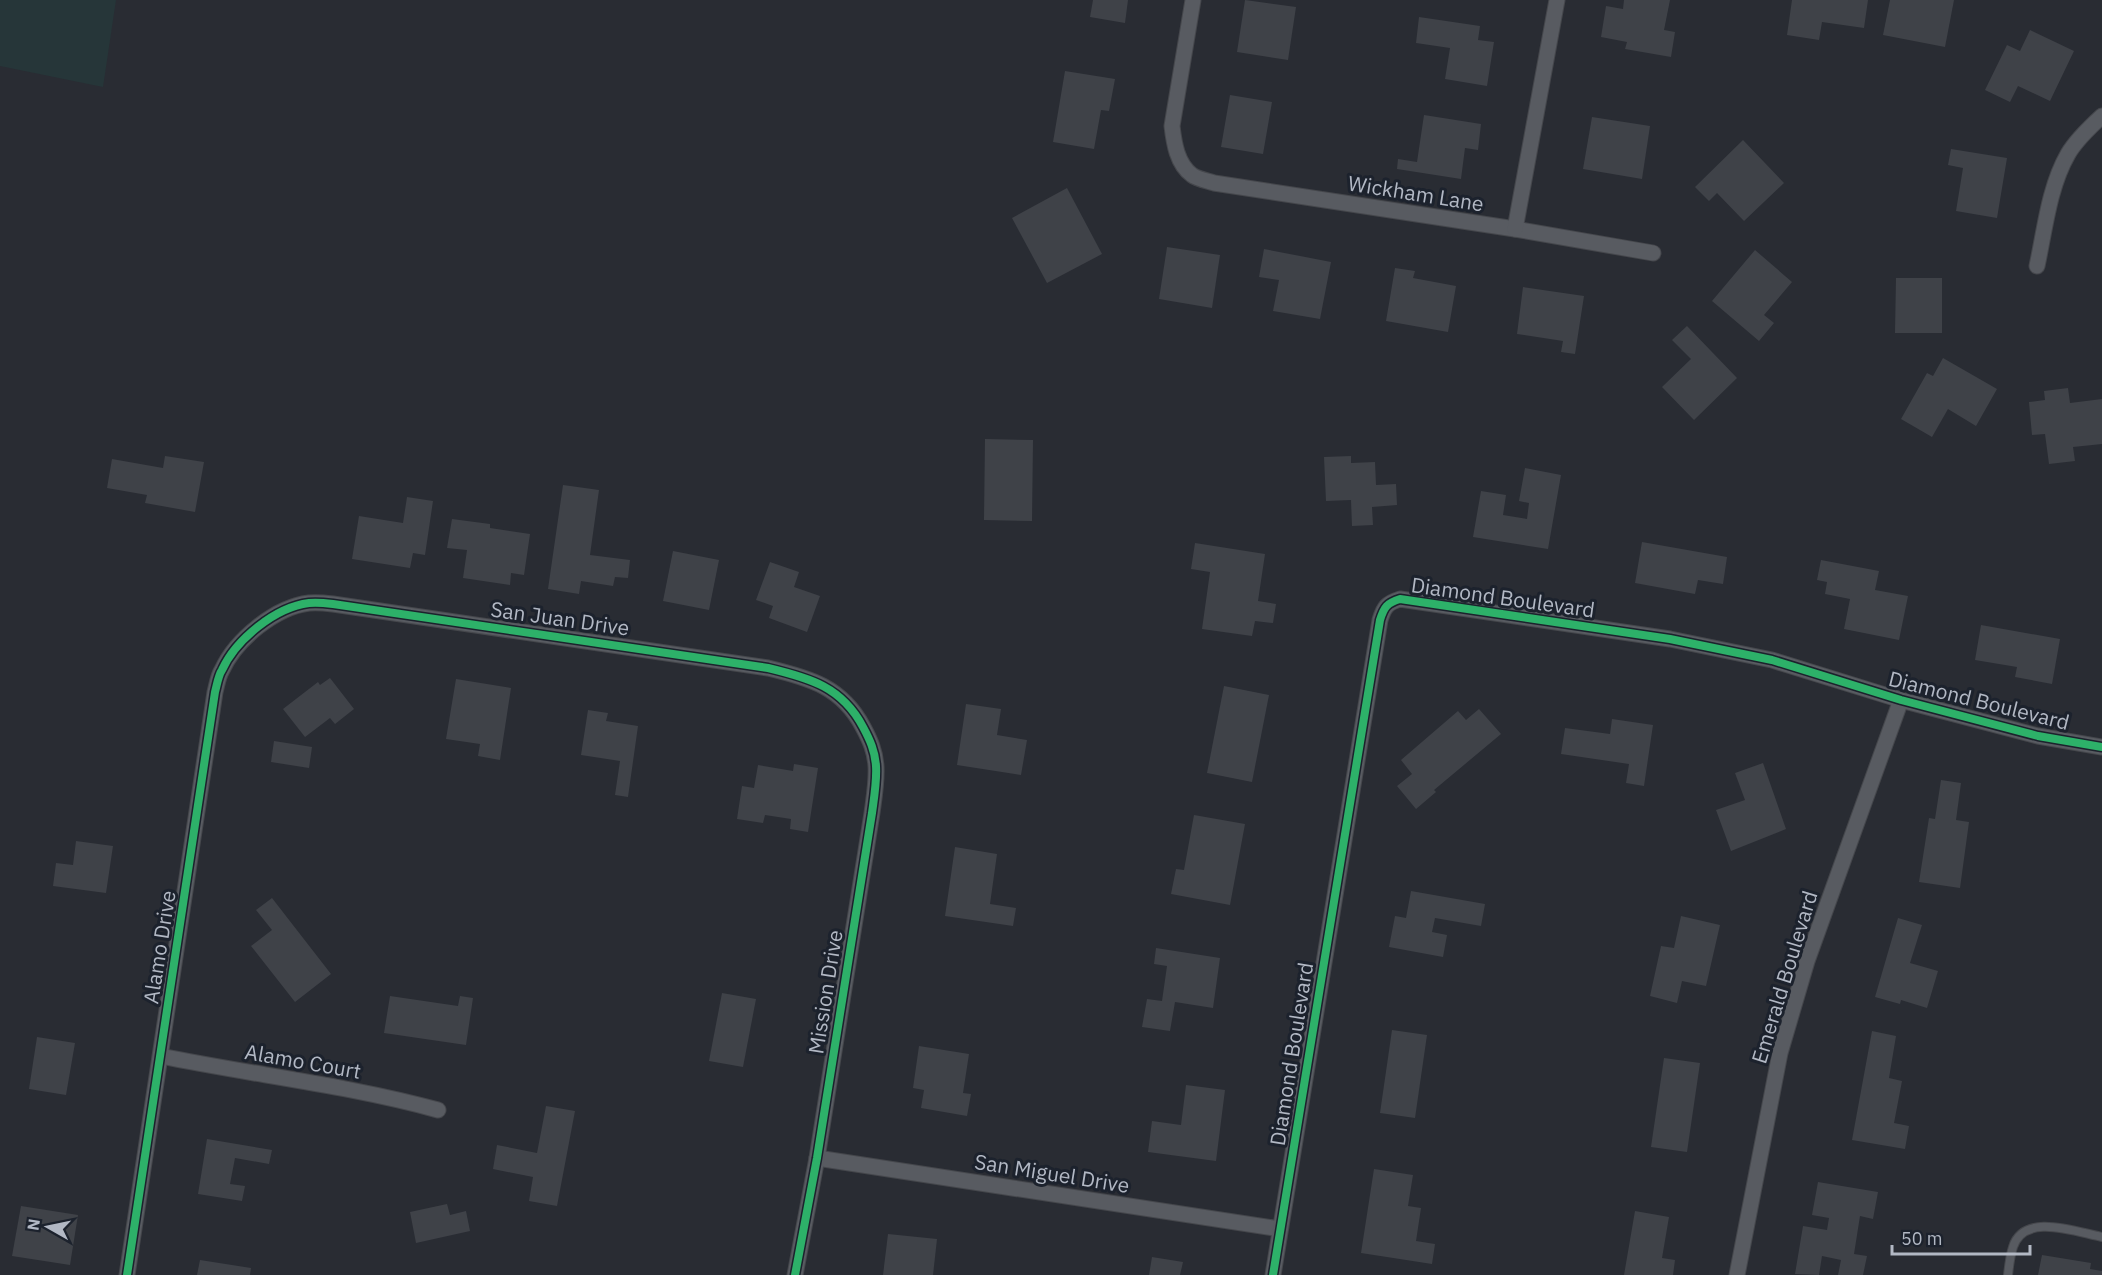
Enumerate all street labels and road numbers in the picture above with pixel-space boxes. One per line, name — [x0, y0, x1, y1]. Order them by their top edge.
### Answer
street label: Wickham Lane — [1346, 168, 1486, 218]
street label: Diamond Boulevard — [1409, 570, 1597, 624]
street label: San Juan Drive — [489, 594, 631, 642]
street label: Diamond Boulevard — [1886, 664, 2072, 736]
street label: Emerald Boulevard — [1744, 887, 1824, 1067]
street label: Alamo Drive — [136, 888, 182, 1006]
street label: Mission Drive — [801, 928, 849, 1056]
street label: Diamond Boulevard — [1263, 960, 1319, 1148]
street label: Alamo Court — [243, 1037, 363, 1085]
street label: San Miguel Drive — [973, 1147, 1131, 1199]

